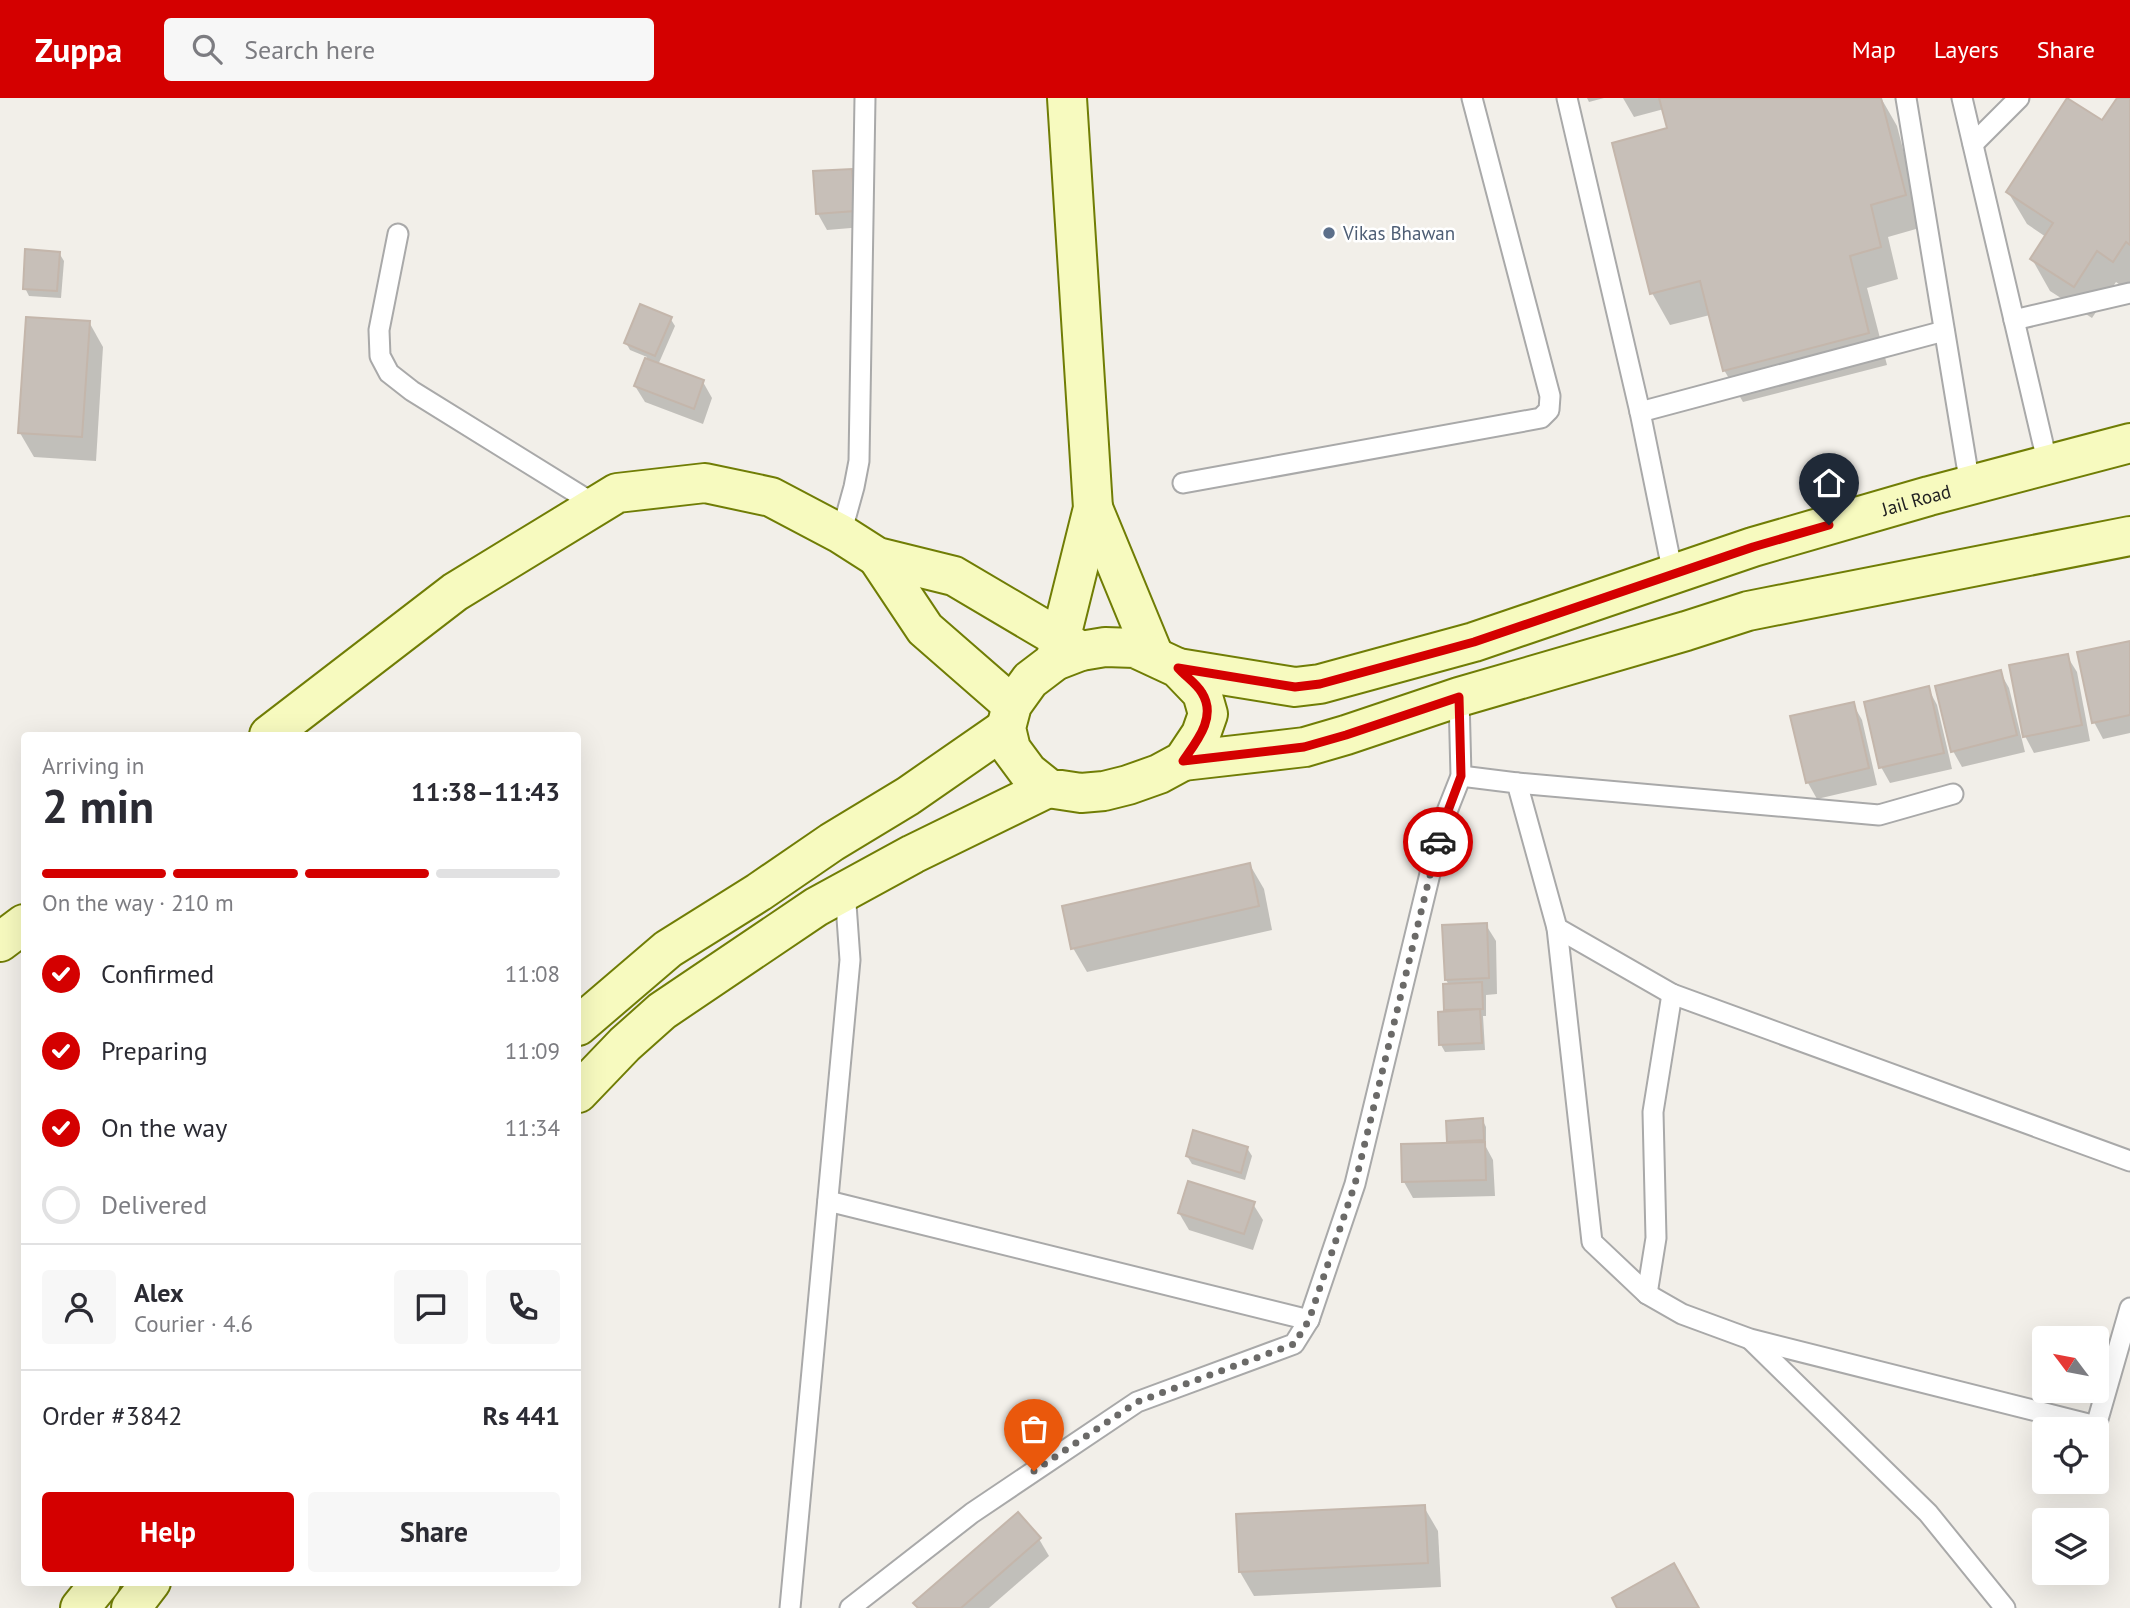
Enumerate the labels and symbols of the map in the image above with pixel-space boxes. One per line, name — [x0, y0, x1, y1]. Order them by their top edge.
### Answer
place label: Vikas Bhawan — [1342, 221, 1455, 245]
marker: Vikas Bhawan — [1321, 225, 1337, 241]
pin — [1799, 453, 1859, 525]
street label: Jail Road — [1878, 479, 1954, 521]
courier — [1403, 807, 1473, 877]
north arrow — [2032, 1326, 2109, 1404]
pin — [1004, 1399, 1064, 1471]

